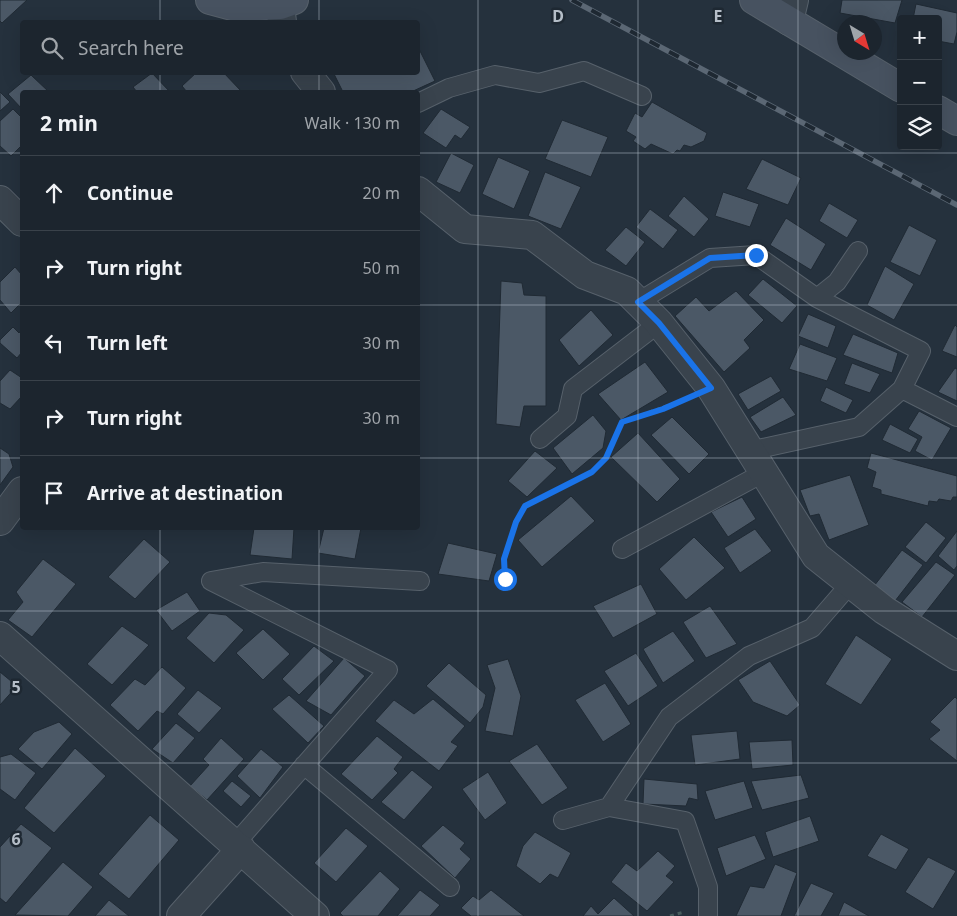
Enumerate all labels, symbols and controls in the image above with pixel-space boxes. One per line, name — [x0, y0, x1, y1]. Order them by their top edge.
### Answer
text: D — [552, 5, 564, 27]
text: E — [714, 5, 723, 27]
north arrow — [837, 15, 882, 60]
map controls — [897, 15, 942, 150]
button: + — [897, 15, 942, 60]
search box — [20, 20, 420, 75]
icon: search — [38, 34, 66, 62]
text: Search here — [78, 35, 184, 61]
button: − — [897, 60, 942, 105]
button: layers — [897, 105, 942, 150]
text: 2 min — [40, 109, 98, 137]
text: Walk · 130 m — [305, 112, 400, 134]
icon: ahead — [40, 179, 68, 207]
text: Continue — [87, 180, 173, 206]
text: 20 m — [363, 182, 400, 204]
route end — [745, 244, 768, 267]
icon: right — [40, 254, 68, 282]
text: Turn right — [87, 255, 182, 281]
text: 50 m — [363, 257, 400, 279]
icon: left — [40, 329, 68, 357]
text: Turn left — [87, 330, 168, 356]
text: 30 m — [363, 332, 400, 354]
icon: right — [40, 404, 68, 432]
text: Turn right — [87, 405, 182, 431]
text: 30 m — [363, 407, 400, 429]
icon: arrive — [40, 479, 68, 507]
text: Arrive at destination — [87, 480, 283, 506]
route start — [494, 568, 517, 591]
text: 5 — [11, 676, 21, 698]
text: 6 — [11, 828, 21, 850]

